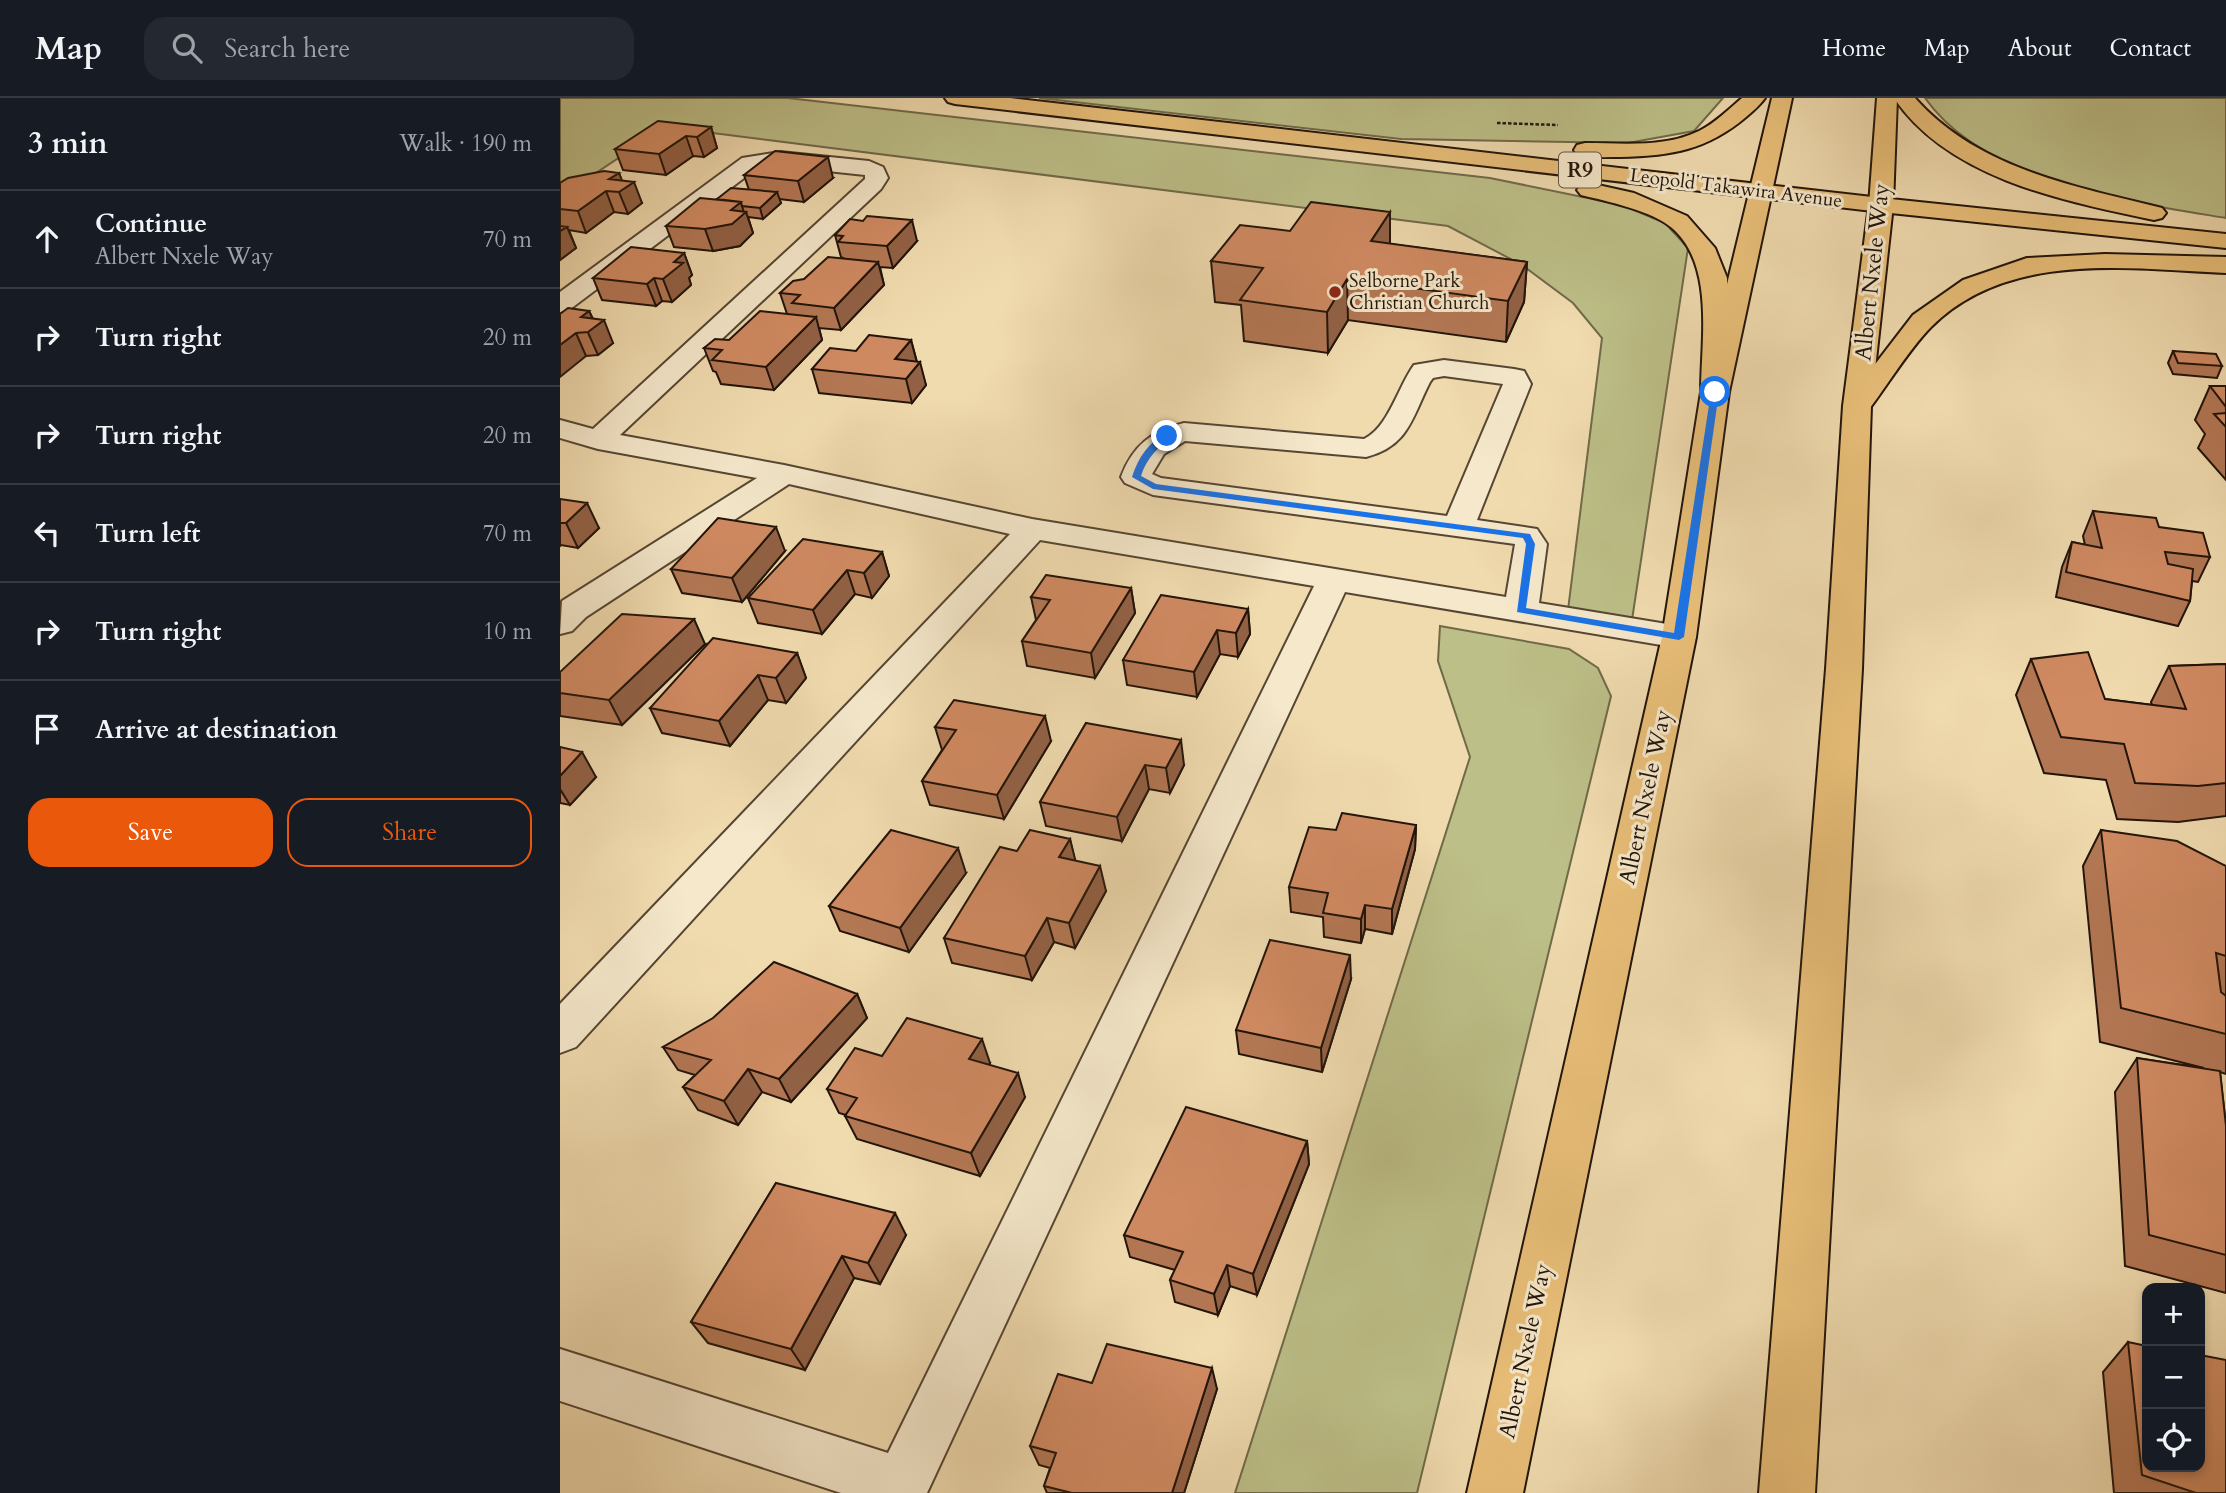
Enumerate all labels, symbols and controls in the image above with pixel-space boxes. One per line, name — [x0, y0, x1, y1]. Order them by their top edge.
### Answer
search box — [144, 17, 634, 80]
text: Map — [35, 26, 102, 71]
icon: search — [168, 29, 206, 67]
text: Search here — [224, 31, 350, 66]
text: Home — [1822, 32, 1886, 65]
text: Map — [1924, 32, 1970, 65]
text: About — [2008, 32, 2072, 65]
text: Contact — [2110, 32, 2191, 65]
text: 3 min — [28, 123, 108, 164]
text: Walk · 190 m — [399, 128, 532, 159]
road number: R9 — [1559, 153, 1601, 188]
street label: Leopold Takawira Avenue — [1628, 162, 1844, 214]
street label: Albert Nxele Way — [1847, 182, 1897, 362]
text: Continue — [95, 206, 207, 241]
icon: ahead — [28, 220, 66, 258]
text: 70 m — [483, 224, 532, 255]
text: Albert Nxele Way — [95, 241, 273, 272]
place label: Selborne Park Christian Church — [1349, 268, 1490, 316]
marker: Selborne Park Christian Church — [1327, 284, 1343, 300]
icon: right — [28, 318, 66, 356]
text: Turn right — [95, 320, 222, 355]
text: 20 m — [483, 322, 532, 353]
route start — [1699, 376, 1730, 407]
icon: right — [28, 416, 66, 454]
text: Turn right — [95, 418, 222, 453]
text: 20 m — [483, 420, 532, 451]
route end — [1151, 420, 1182, 451]
icon: left — [28, 514, 66, 552]
text: Turn left — [95, 516, 200, 551]
text: 70 m — [483, 518, 532, 549]
icon: right — [28, 612, 66, 650]
text: Turn right — [95, 614, 222, 649]
text: 10 m — [483, 616, 532, 647]
street label: Albert Nxele Way — [1611, 707, 1679, 887]
icon: arrive — [28, 710, 66, 748]
text: Arrive at destination — [95, 712, 338, 747]
button: Save — [28, 798, 273, 867]
button: Share — [287, 798, 532, 867]
street label: Albert Nxele Way — [1491, 1261, 1559, 1441]
map controls — [2142, 1283, 2205, 1472]
button: + — [2142, 1283, 2205, 1346]
button: − — [2142, 1346, 2205, 1409]
button: locate — [2142, 1409, 2205, 1472]

